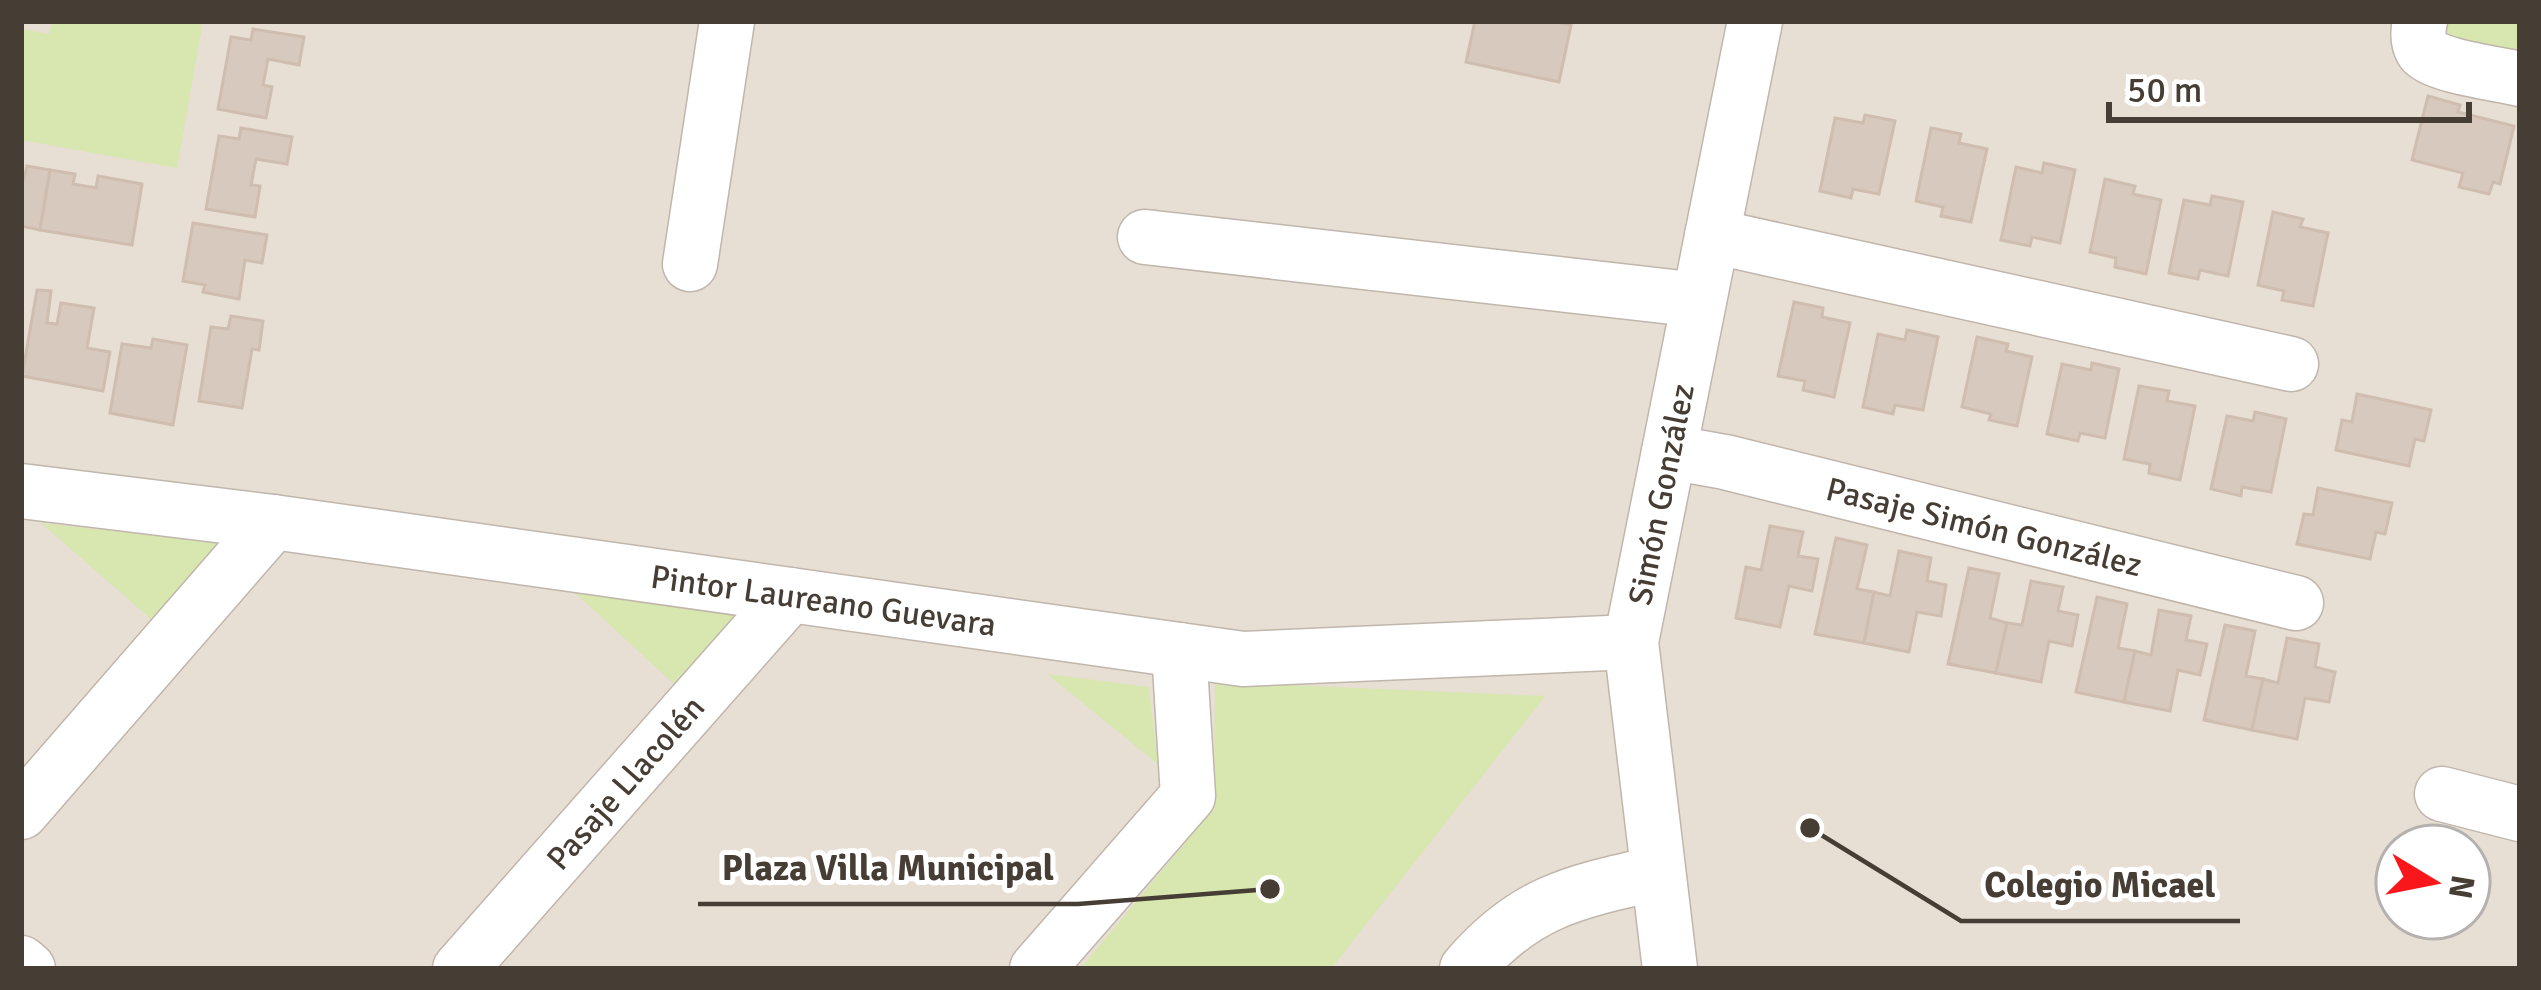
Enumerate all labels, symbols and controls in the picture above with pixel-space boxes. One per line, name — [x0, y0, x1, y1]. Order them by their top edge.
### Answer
scale bar — [2109, 48, 2469, 122]
text: 50 m — [2127, 68, 2203, 113]
street label: Simón González — [1620, 380, 1704, 609]
street label: Pasaje Simón González — [1822, 469, 2146, 586]
street label: Pintor Laureano Guevara — [648, 557, 999, 646]
street label: Pasaje Llacolén — [538, 688, 714, 879]
north arrow — [2373, 822, 2493, 942]
callout: Plaza Villa Municipal — [698, 832, 1078, 904]
text: Plaza Villa Municipal — [722, 846, 1054, 891]
callout: Colegio Micael — [1961, 849, 2240, 921]
text: Colegio Micael — [1984, 863, 2216, 908]
text: N — [2439, 872, 2483, 902]

